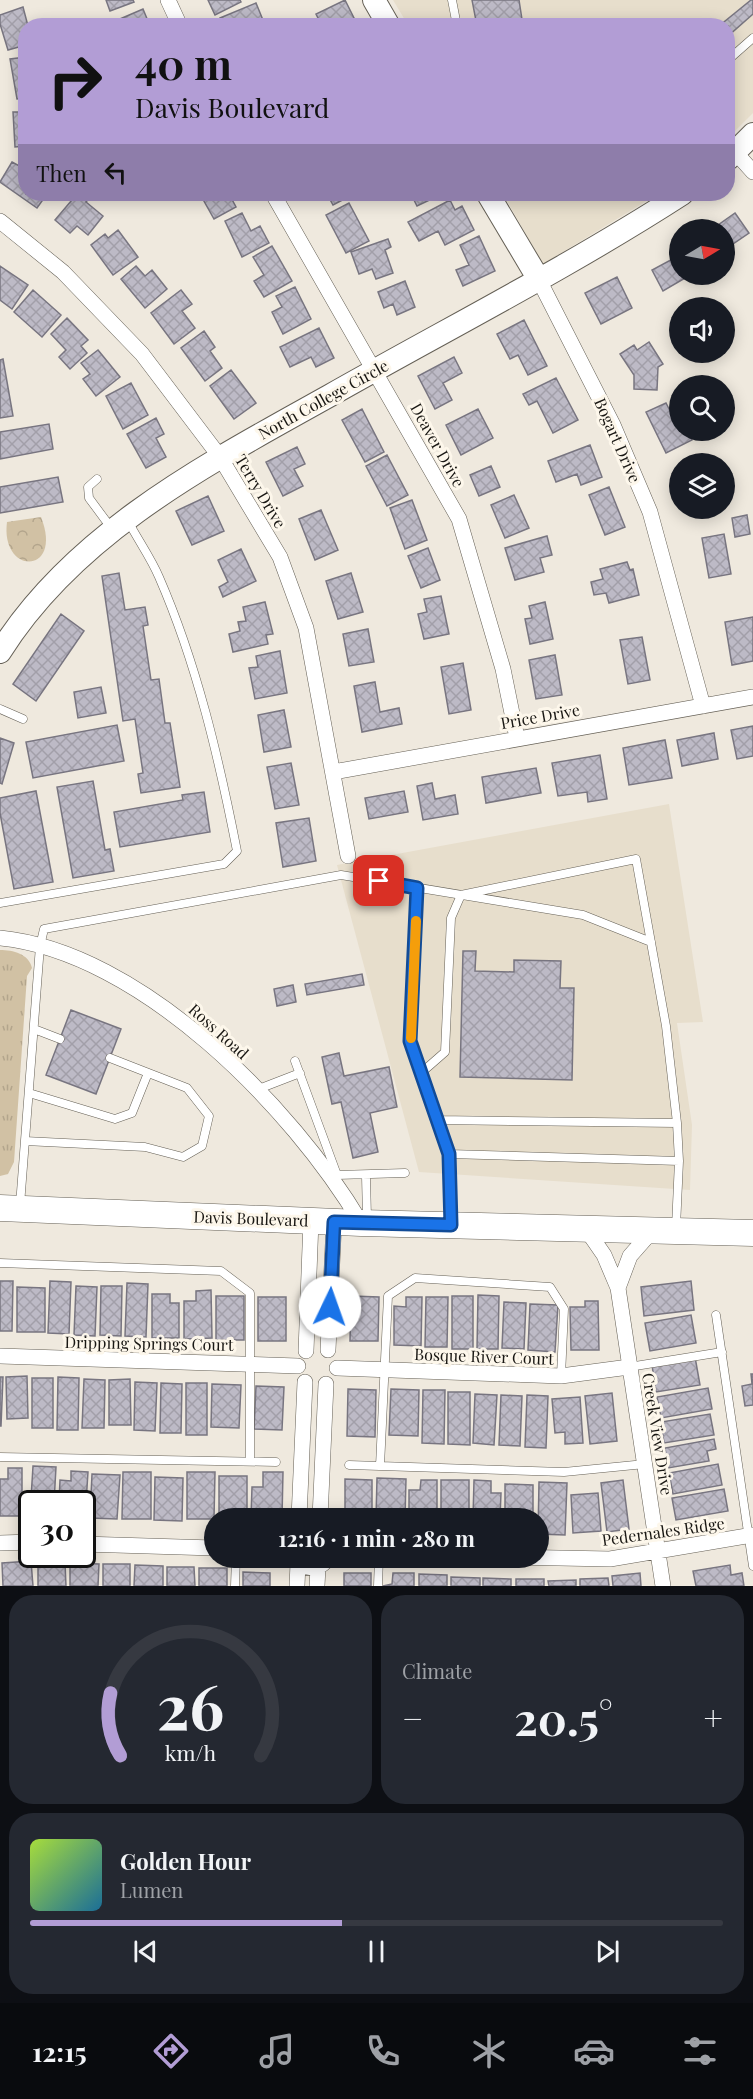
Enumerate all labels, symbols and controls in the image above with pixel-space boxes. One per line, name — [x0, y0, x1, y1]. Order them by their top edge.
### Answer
text: 40 m — [135, 35, 232, 91]
icon: right — [36, 42, 114, 120]
text: Davis Boulevard — [135, 89, 330, 125]
icon: left — [99, 156, 132, 189]
text: Then — [36, 158, 87, 188]
north arrow — [669, 219, 735, 285]
map controls — [669, 219, 735, 519]
button: sound — [669, 297, 735, 363]
street label: North College Circle — [254, 354, 392, 444]
button: search — [669, 375, 735, 441]
street label: Bogart Drive — [590, 394, 646, 486]
street label: Deaver Drive — [406, 399, 470, 491]
street label: Terry Drive — [231, 450, 291, 532]
button: layers — [669, 453, 735, 519]
street label: Price Drive — [499, 699, 581, 733]
pin — [353, 855, 404, 906]
icon: arrive — [362, 864, 395, 897]
street label: Ross Road — [185, 998, 253, 1064]
street label: Davis Boulevard — [193, 1205, 309, 1231]
position arrow — [298, 1275, 362, 1339]
street label: Dripping Springs Court — [64, 1331, 234, 1355]
street label: Bosque River Court — [414, 1343, 555, 1369]
street label: Creek View Drive — [638, 1371, 678, 1497]
speed limit sign: 30 — [18, 1490, 96, 1568]
street label: Pedernales Ridge — [600, 1512, 726, 1550]
text: 12:16 · 1 min · 280 m — [278, 1523, 475, 1553]
text: Climate — [402, 1657, 472, 1684]
text: 26 — [157, 1662, 224, 1746]
text: 20.5° — [514, 1687, 613, 1747]
text: − — [402, 1695, 423, 1739]
text: + — [704, 1695, 723, 1739]
text: km/h — [165, 1739, 217, 1767]
text: Golden Hour — [120, 1846, 251, 1876]
text: Lumen — [120, 1876, 183, 1903]
icon: previous — [129, 1935, 162, 1968]
icon: pause — [360, 1935, 393, 1968]
icon: next — [591, 1935, 624, 1968]
icon: directions — [150, 2030, 192, 2072]
icon: music — [256, 2030, 298, 2072]
icon: phone — [362, 2030, 404, 2072]
icon: climate — [468, 2030, 510, 2072]
icon: car — [573, 2030, 615, 2072]
icon: filters — [679, 2030, 721, 2072]
text: 12:15 — [32, 2033, 87, 2069]

